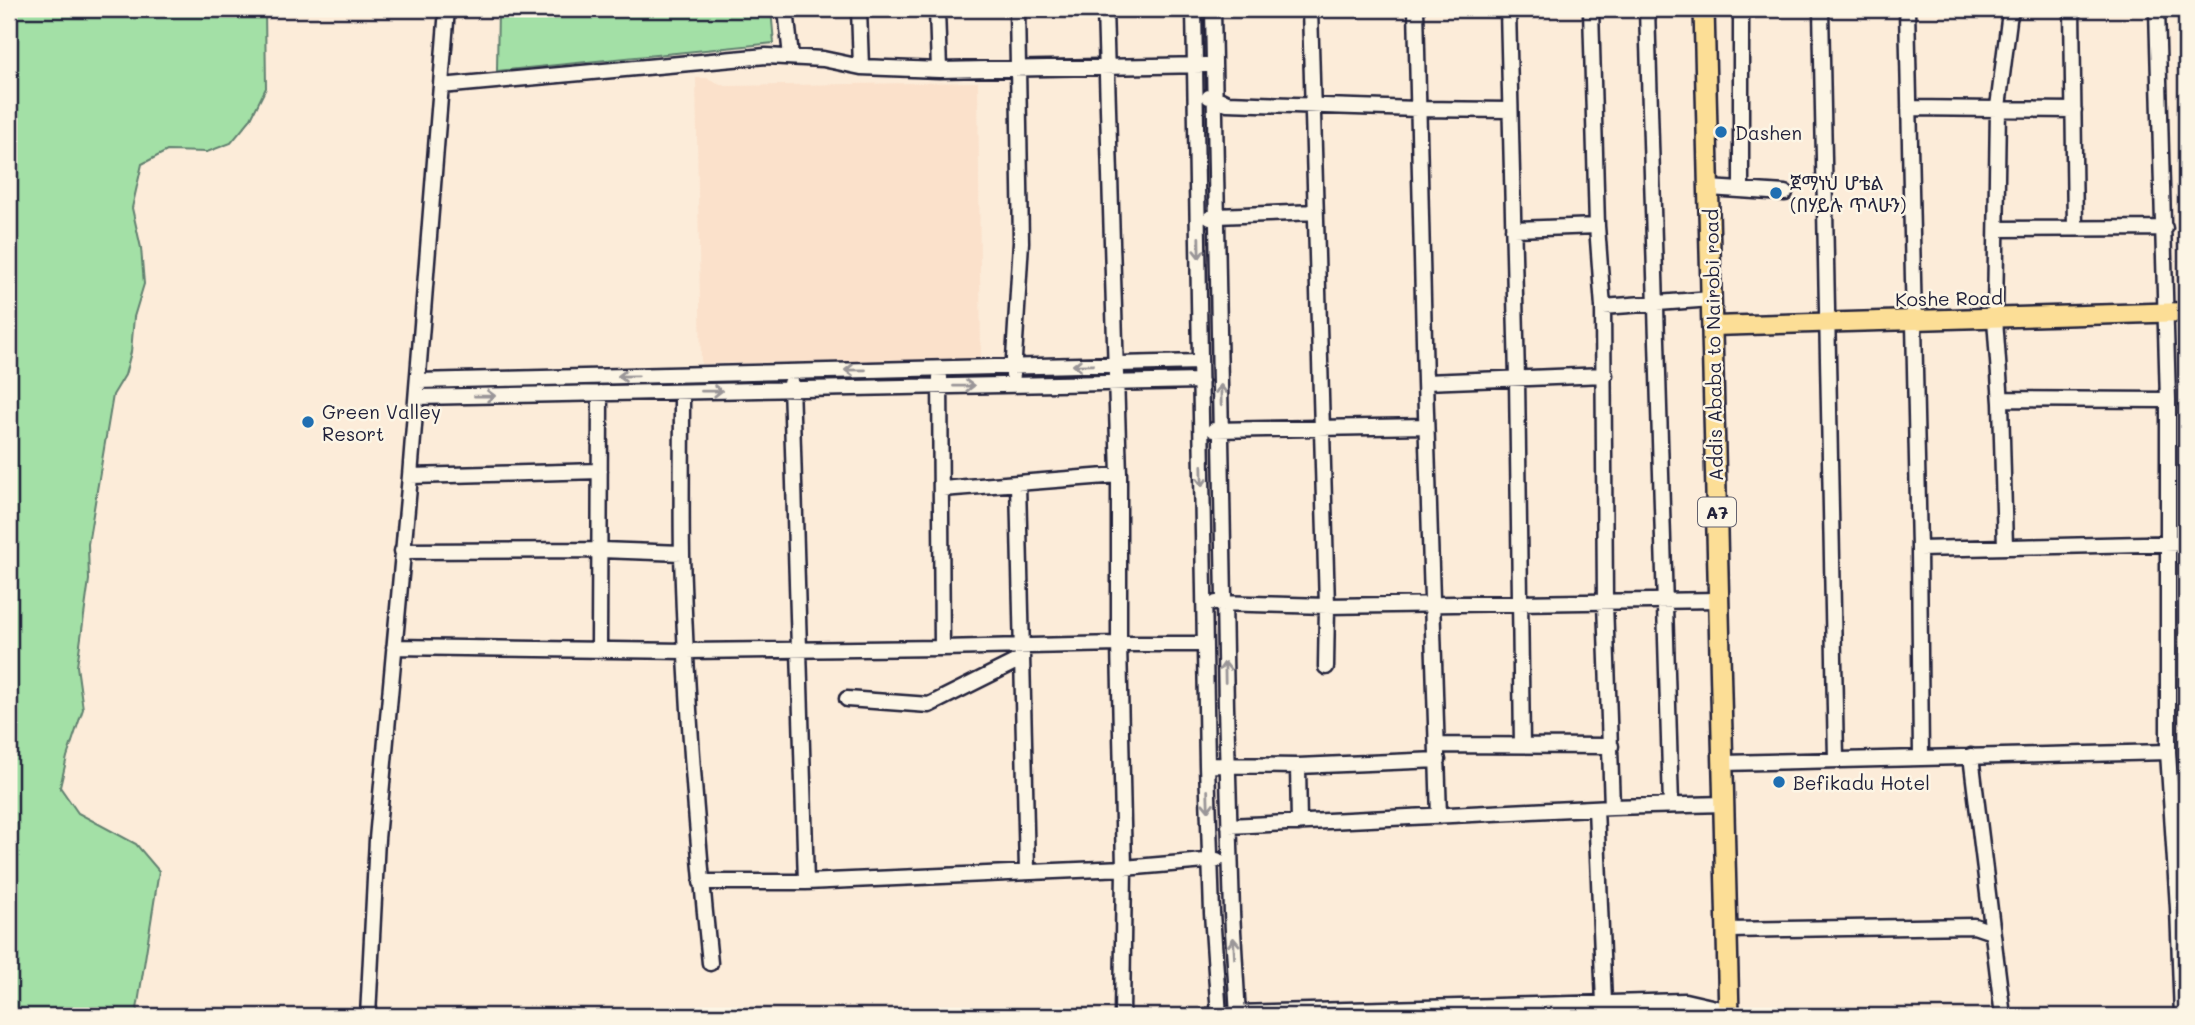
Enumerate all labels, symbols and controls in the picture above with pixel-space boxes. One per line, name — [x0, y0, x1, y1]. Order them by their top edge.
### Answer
place label: Dashen — [1735, 120, 1802, 145]
marker: Dashen — [1713, 124, 1729, 140]
place label: ጀማነህ ሆቴል (በሃይሉ ጥላሁን) — [1790, 170, 1907, 217]
marker: ጀማነህ ሆቴል (በሃይሉ ጥላሁን) — [1768, 185, 1784, 201]
street label: Addis Ababa to Nairobi road — [1698, 209, 1728, 481]
one-way arrow — [1192, 237, 1206, 260]
street label: Koshe Road — [1895, 285, 2003, 311]
one-way arrow — [1072, 358, 1095, 372]
one-way arrow — [844, 364, 867, 377]
one-way arrow — [617, 369, 640, 382]
one-way arrow — [953, 379, 976, 392]
one-way arrow — [701, 384, 724, 398]
one-way arrow — [1215, 384, 1228, 407]
one-way arrow — [473, 389, 496, 403]
place label: Green Valley Resort — [322, 399, 441, 446]
marker: Green Valley Resort — [300, 414, 316, 430]
one-way arrow — [1196, 464, 1209, 487]
road number: A7 — [1698, 498, 1736, 526]
one-way arrow — [1218, 661, 1232, 684]
place label: Befikadu Hotel — [1793, 770, 1930, 795]
marker: Befikadu Hotel — [1771, 774, 1787, 790]
one-way arrow — [1201, 790, 1215, 813]
one-way arrow — [1227, 937, 1240, 960]

